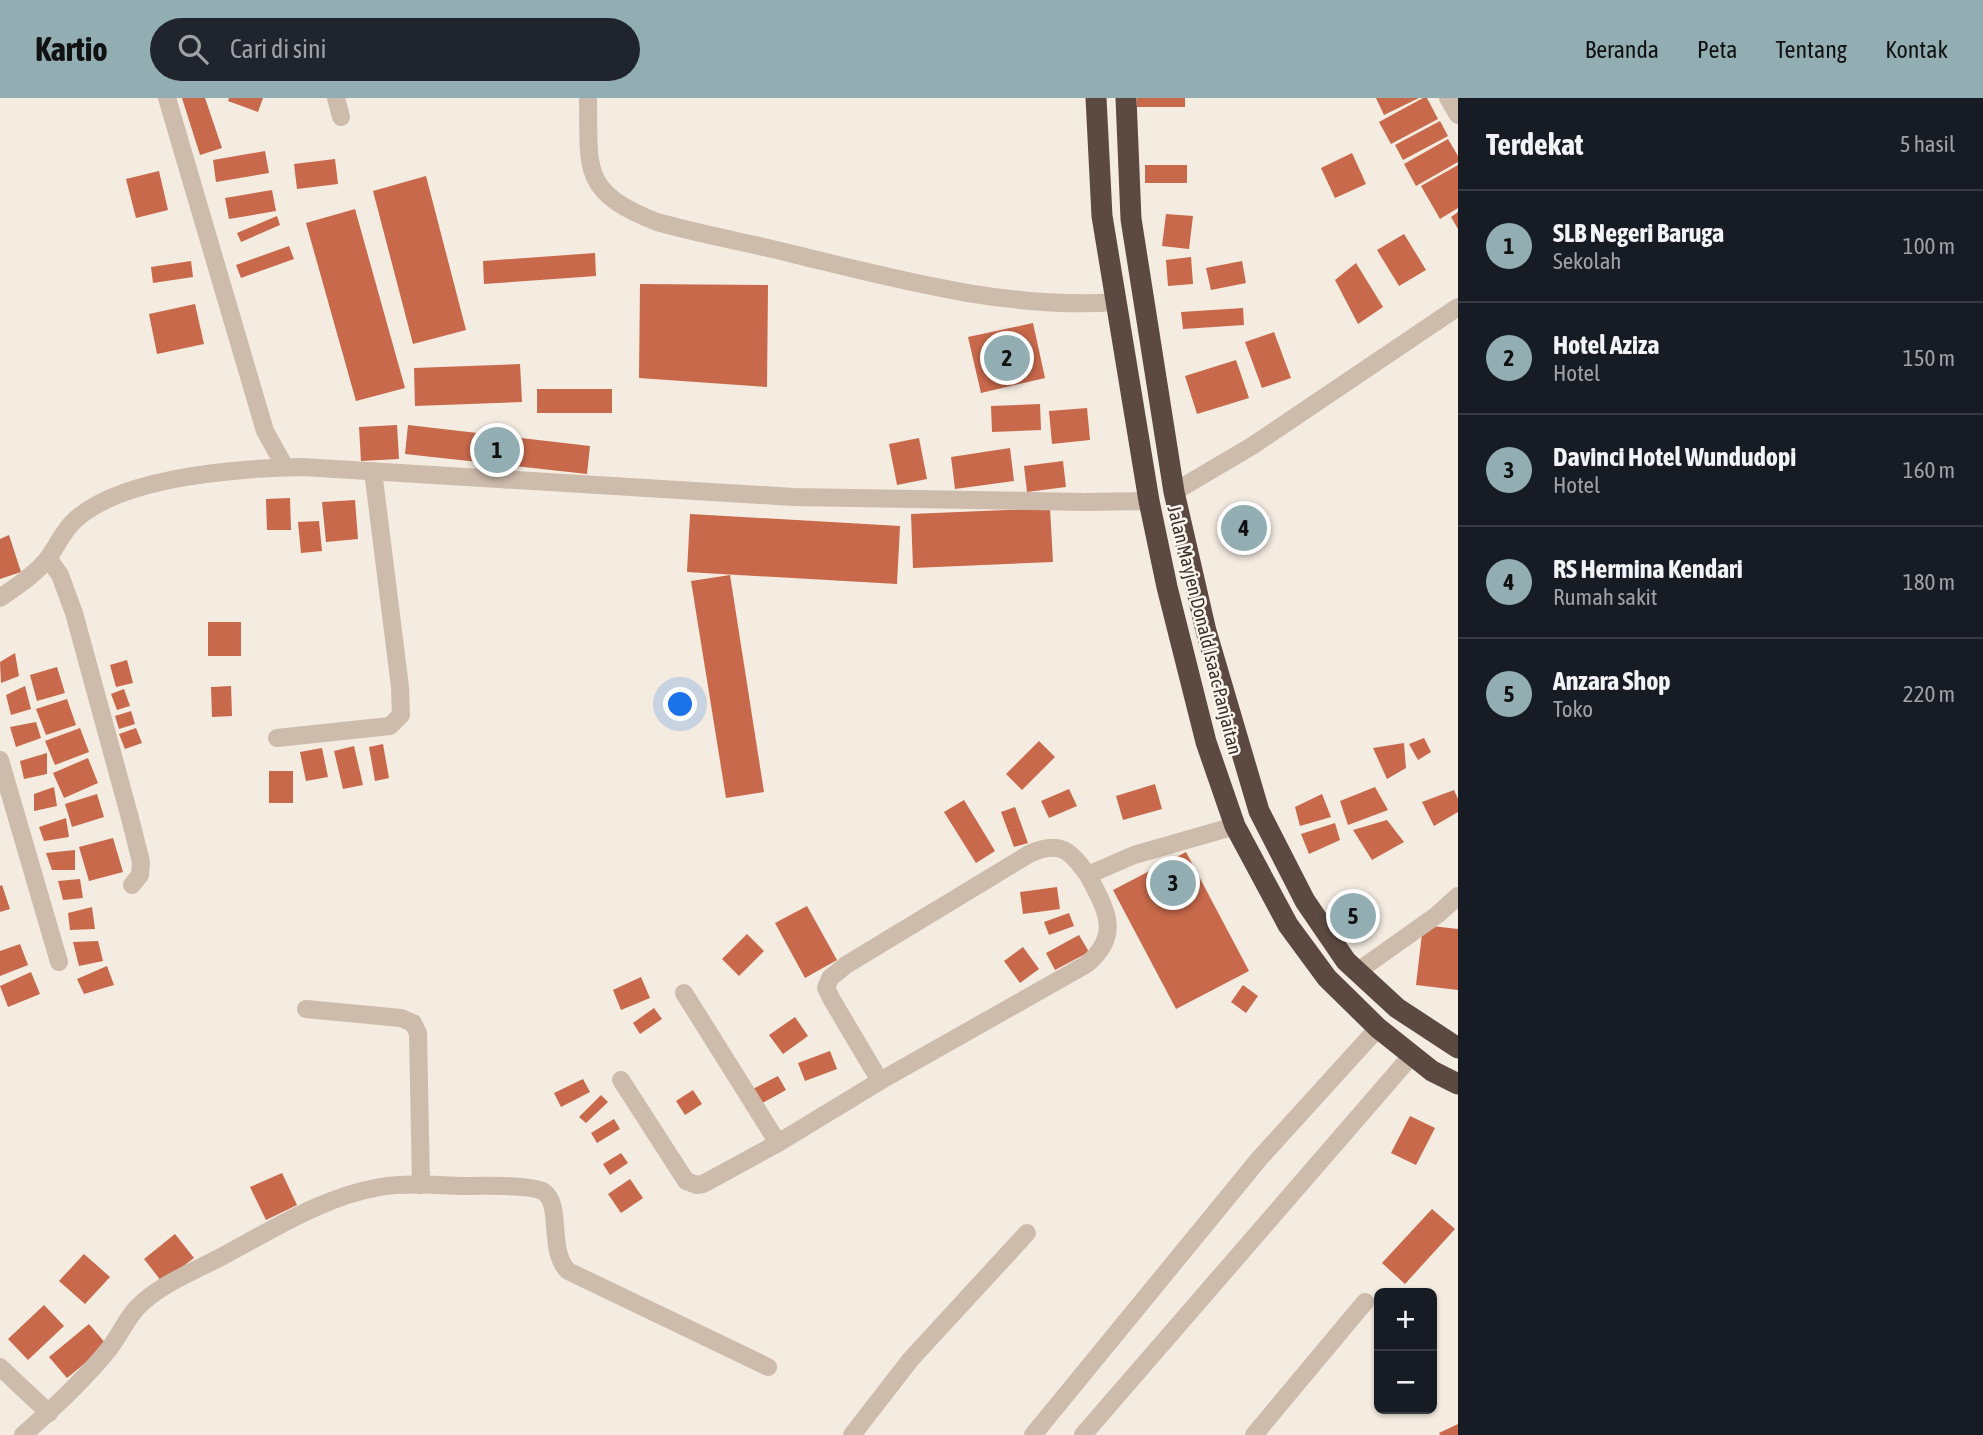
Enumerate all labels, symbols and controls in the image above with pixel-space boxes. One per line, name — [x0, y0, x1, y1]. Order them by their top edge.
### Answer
search box — [150, 18, 640, 81]
text: Kartio — [35, 30, 108, 68]
icon: search — [174, 30, 212, 68]
text: Cari di sini — [230, 34, 327, 64]
text: Beranda — [1585, 36, 1659, 63]
text: Peta — [1697, 36, 1737, 63]
text: Tentang — [1775, 36, 1847, 63]
text: Kontak — [1885, 36, 1948, 63]
text: Terdekat — [1486, 127, 1583, 161]
text: 5 hasil — [1900, 131, 1955, 157]
text: SLB Negeri Baruga — [1553, 218, 1724, 248]
text: 1 — [1504, 233, 1514, 259]
text: 100 m — [1903, 233, 1955, 259]
text: Sekolah — [1553, 248, 1622, 274]
text: Hotel Aziza — [1553, 330, 1659, 360]
pin: 2 — [984, 332, 1030, 384]
text: 2 — [1504, 345, 1514, 371]
text: 150 m — [1903, 345, 1955, 371]
text: Hotel — [1553, 360, 1600, 386]
pin: 1 — [474, 424, 520, 476]
text: Davinci Hotel Wundudopi — [1553, 442, 1796, 472]
text: 3 — [1504, 457, 1514, 483]
text: 160 m — [1903, 457, 1955, 483]
text: Hotel — [1553, 472, 1600, 498]
pin: 4 — [1221, 502, 1267, 554]
street label: Jalan Mayjen Donald Isaac Panjaitan — [1163, 503, 1247, 757]
text: RS Hermina Kendari — [1553, 554, 1743, 584]
text: 4 — [1504, 569, 1514, 595]
text: 180 m — [1903, 569, 1955, 595]
text: Rumah sakit — [1553, 584, 1657, 610]
text: Anzara Shop — [1553, 666, 1671, 696]
text: 5 — [1504, 681, 1514, 707]
text: 220 m — [1903, 681, 1955, 707]
your location — [663, 687, 697, 721]
text: Toko — [1553, 696, 1593, 722]
pin: 3 — [1150, 857, 1196, 909]
pin: 5 — [1330, 890, 1376, 942]
map controls — [1374, 1288, 1437, 1414]
button: + — [1374, 1288, 1437, 1351]
button: − — [1374, 1351, 1437, 1414]

